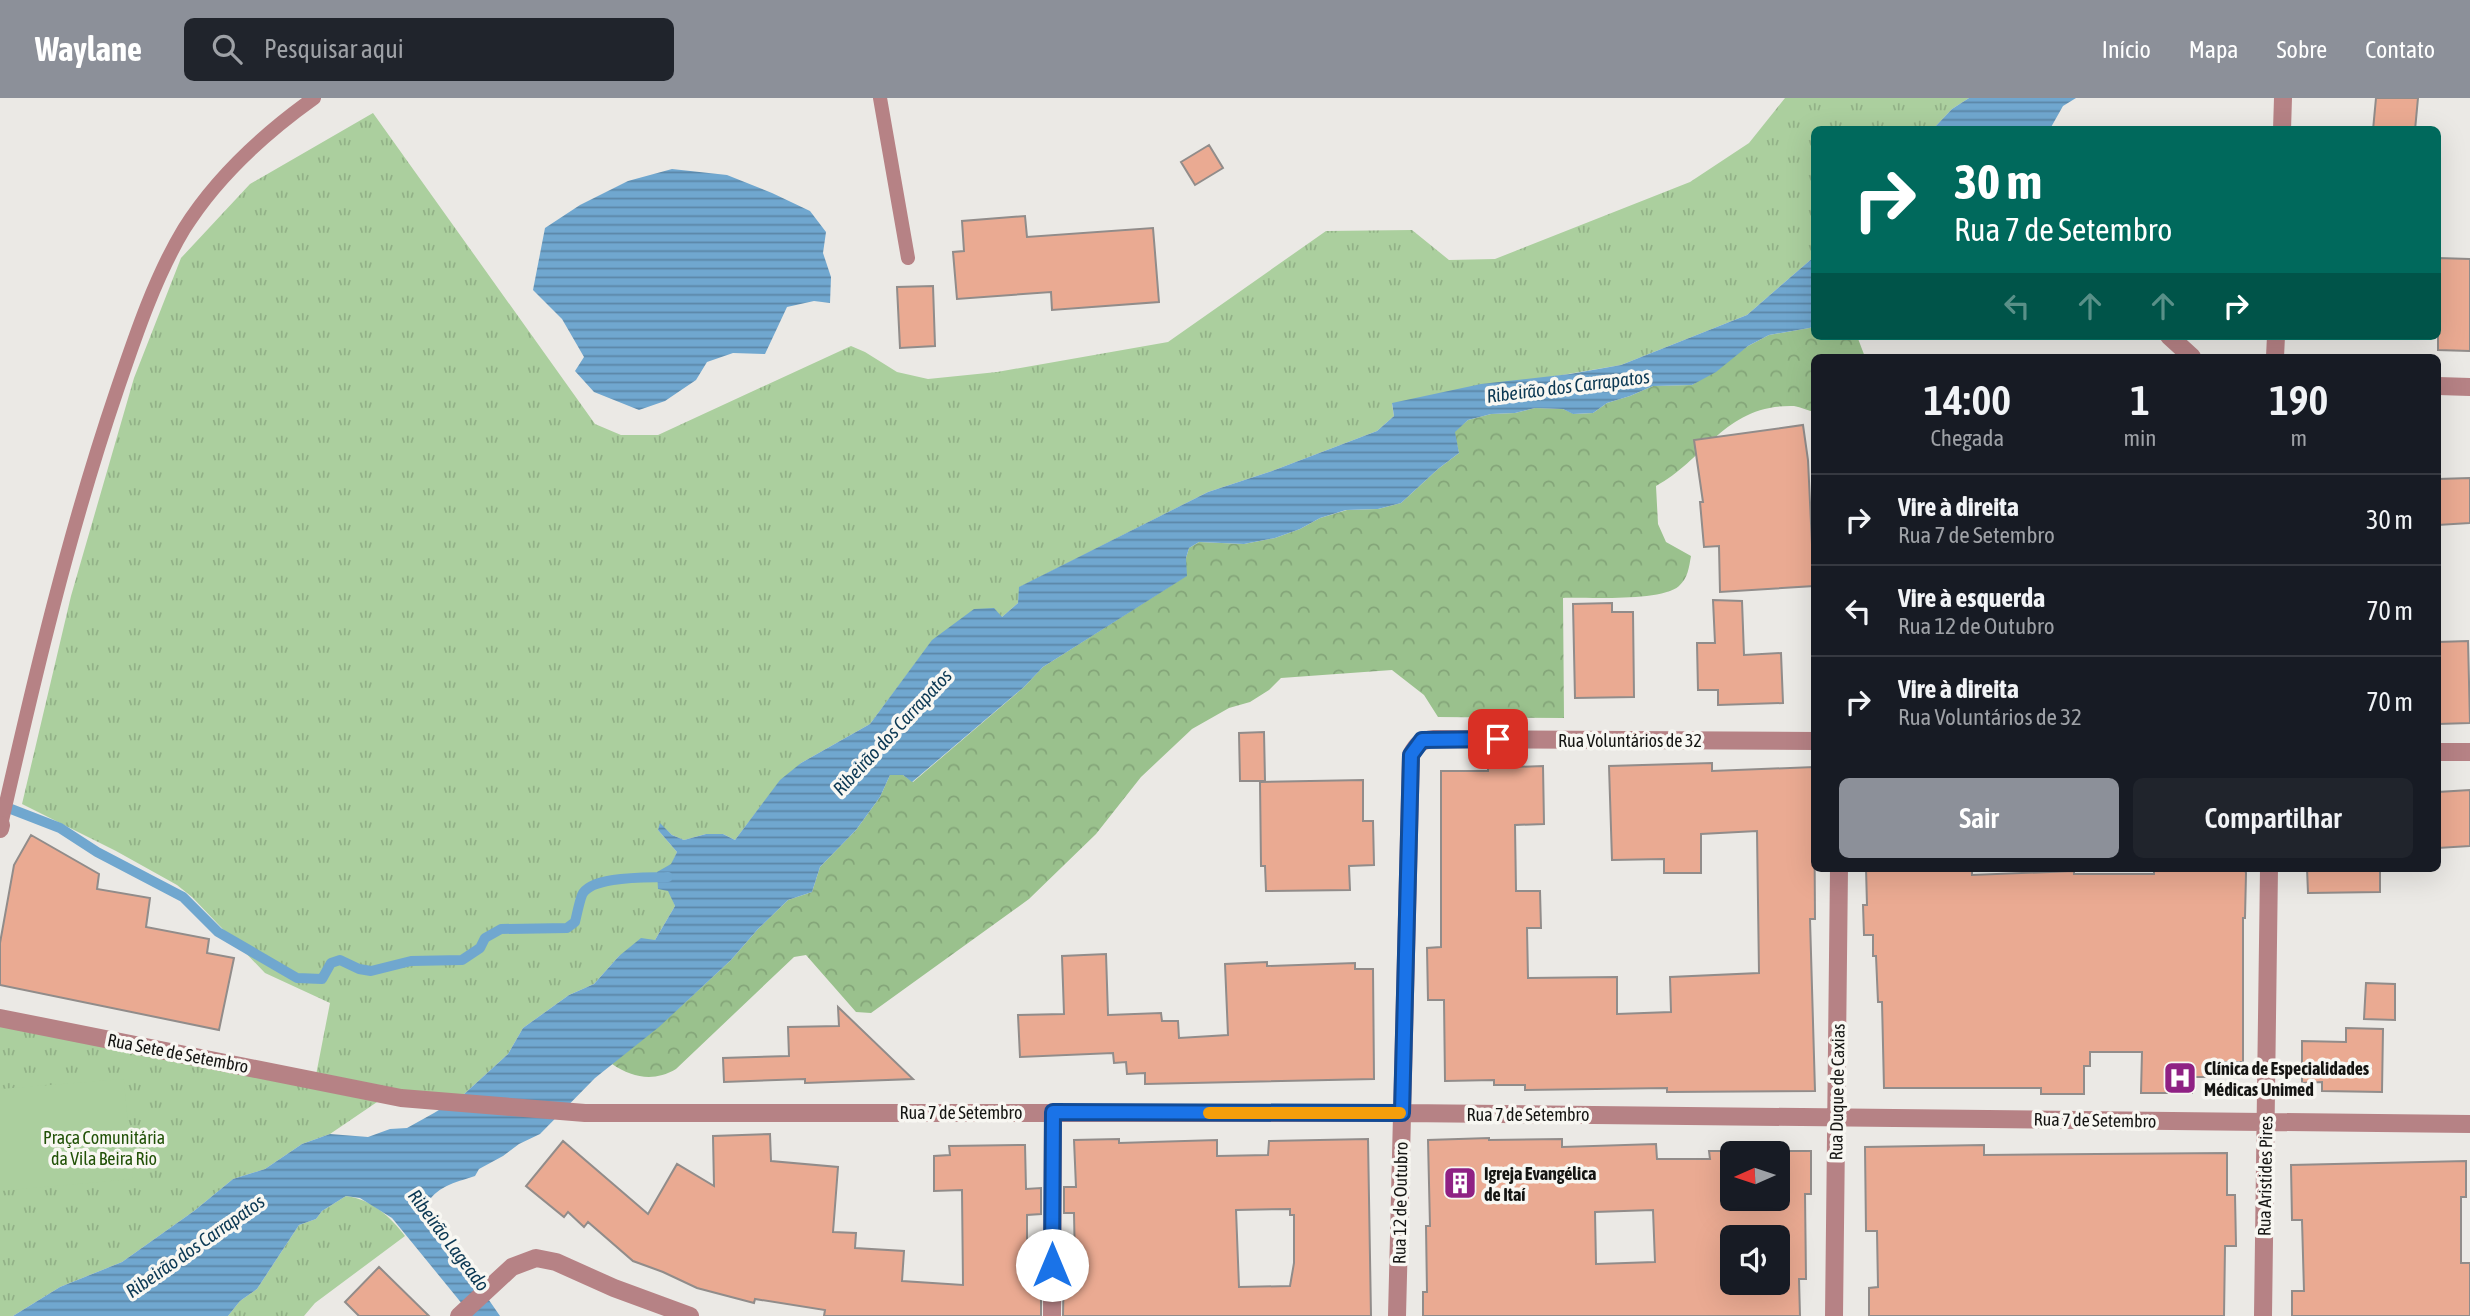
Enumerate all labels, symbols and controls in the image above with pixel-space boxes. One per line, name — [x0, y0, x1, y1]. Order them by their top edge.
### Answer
search box — [184, 18, 674, 81]
text: Waylane — [35, 30, 142, 68]
icon: search — [208, 30, 246, 68]
text: Pesquisar aqui — [264, 34, 404, 64]
text: Início — [2102, 36, 2151, 63]
text: Mapa — [2189, 36, 2239, 63]
text: Sobre — [2277, 36, 2327, 63]
text: Contato — [2365, 36, 2435, 63]
text: 30 m — [1954, 153, 2042, 209]
icon: right — [1839, 154, 1930, 245]
text: Rua 7 de Setembro — [1954, 211, 2172, 248]
icon: left — [1998, 287, 2036, 325]
icon: ahead — [2071, 287, 2109, 325]
icon: ahead — [2144, 287, 2182, 325]
icon: right — [2217, 287, 2255, 325]
water label: Ribeirão dos Carrapatos — [1485, 365, 1651, 407]
text: 14:00 — [1924, 376, 2011, 424]
text: 1 — [2130, 376, 2150, 424]
text: 190 — [2269, 376, 2328, 424]
text: Chegada — [1930, 425, 2004, 451]
text: min — [2124, 425, 2157, 451]
text: m — [2290, 425, 2307, 451]
text: Vire à direita — [1898, 492, 2019, 522]
icon: right — [1839, 501, 1877, 539]
text: 30 m — [2366, 505, 2413, 535]
text: Rua 7 de Setembro — [1898, 522, 2055, 548]
text: Vire à esquerda — [1898, 583, 2045, 613]
icon: left — [1839, 592, 1877, 630]
text: 70 m — [2366, 596, 2413, 626]
text: Rua 12 de Outubro — [1898, 613, 2055, 639]
water label: Ribeirão dos Carrapatos — [828, 664, 956, 800]
text: Vire à direita — [1898, 674, 2019, 704]
icon: right — [1839, 683, 1877, 721]
text: 70 m — [2366, 687, 2413, 717]
text: Rua Voluntários de 32 — [1898, 704, 2082, 730]
pin — [1468, 709, 1528, 769]
icon: arrive — [1479, 720, 1517, 758]
street label: Rua Voluntários de 32 — [1558, 730, 1702, 751]
button: Sair — [1839, 778, 2119, 858]
button: Compartilhar — [2133, 778, 2413, 858]
street label: Rua Duque de Caxias — [1825, 1023, 1849, 1161]
street label: Rua Sete de Setembro — [106, 1029, 250, 1077]
place label: Clínica de Especialidades Médicas Unimed — [2204, 1058, 2370, 1100]
hospital icon: Clínica de Especialidades Médicas Unimed — [2161, 1059, 2199, 1097]
street label: Rua 7 de Setembro — [900, 1102, 1022, 1123]
street label: Rua 7 de Setembro — [1467, 1104, 1589, 1125]
street label: Rua 7 de Setembro — [2033, 1108, 2157, 1132]
street label: Rua Aristides Pires — [2253, 1116, 2277, 1236]
park label: Praça Comunitária da Vila Beira Rio — [43, 1127, 165, 1169]
north arrow — [1720, 1141, 1790, 1211]
map controls — [1720, 1141, 1790, 1295]
street label: Rua 12 de Outubro — [1388, 1142, 1412, 1264]
place label: Igreja Evangélica de Itaí — [1484, 1163, 1596, 1205]
building icon: Igreja Evangélica de Itaí — [1441, 1164, 1479, 1202]
water label: Ribeirão Lageado — [404, 1185, 494, 1295]
water label: Ribeirão dos Carrapatos — [121, 1190, 269, 1302]
button: sound — [1720, 1225, 1790, 1295]
position arrow — [1015, 1228, 1089, 1302]

